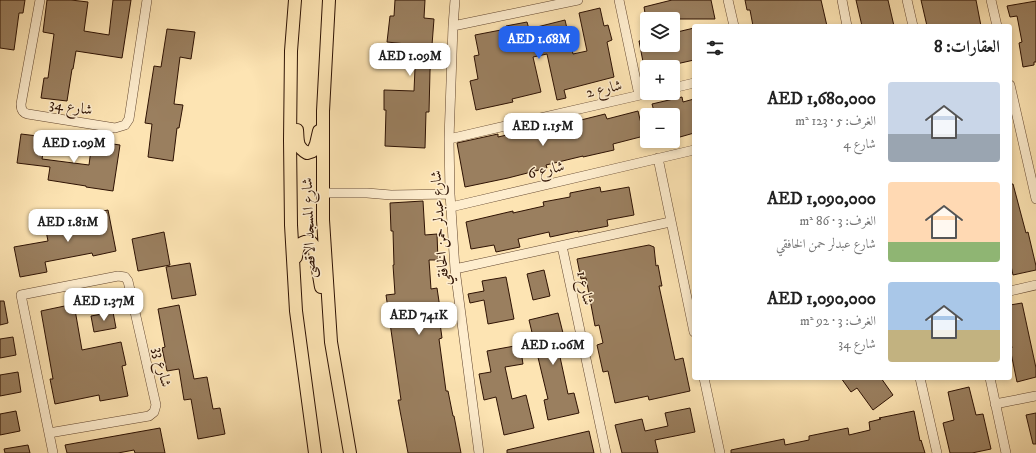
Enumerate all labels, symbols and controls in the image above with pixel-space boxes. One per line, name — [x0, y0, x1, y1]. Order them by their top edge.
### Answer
map controls — [640, 12, 680, 148]
button: layers — [640, 12, 680, 52]
pin: AED 1.68M — [493, 26, 585, 60]
text: AED 1.68M — [508, 31, 570, 47]
text: العقارات: 8 — [934, 36, 1000, 58]
icon: filters — [704, 37, 726, 59]
pin: AED 1.09M — [364, 43, 456, 77]
text: AED 1.09M — [378, 48, 442, 64]
button: + — [640, 60, 680, 100]
street label: شارع 2 — [584, 76, 625, 105]
text: AED 1,680,000 — [767, 88, 876, 110]
street label: شارع 34 — [48, 94, 94, 123]
icon: home — [920, 98, 968, 146]
button: − — [640, 108, 680, 148]
pin: AED 1.15M — [497, 113, 589, 147]
text: الغرف: 5 · 123 m² — [795, 113, 876, 129]
text: AED 1.15M — [513, 118, 573, 134]
pin: AED 1.09M — [28, 130, 120, 164]
text: AED 1.09M — [42, 135, 106, 151]
text: شارع 4 — [843, 136, 876, 152]
street label: شارع 6 — [526, 157, 567, 186]
street label: شارع عبدلر حمن الخافقي — [426, 169, 457, 286]
street label: شارع المسجد الاقصى — [298, 177, 323, 279]
text: AED 1,090,000 — [767, 188, 876, 210]
icon: home — [920, 198, 968, 246]
pin: AED 1.81M — [22, 209, 114, 243]
text: الغرف: 3 · 86 m² — [799, 213, 876, 229]
text: AED 1.81M — [38, 214, 98, 230]
text: شارع عبدلر حمن الخافقي — [776, 236, 876, 252]
street label: شارع 1 — [569, 269, 598, 308]
pin: AED 1.37M — [58, 288, 150, 322]
text: AED 1,090,000 — [767, 288, 876, 310]
text: AED 1.37M — [73, 293, 135, 309]
icon: home — [920, 298, 968, 346]
pin: AED 741K — [378, 302, 460, 336]
text: AED 741K — [390, 307, 448, 323]
text: الغرف: 3 · 92 m² — [800, 313, 876, 329]
pin: AED 1.06M — [507, 332, 599, 366]
text: شارع 34 — [838, 336, 876, 352]
text: AED 1.06M — [521, 337, 585, 353]
street label: شارع 33 — [146, 345, 175, 389]

